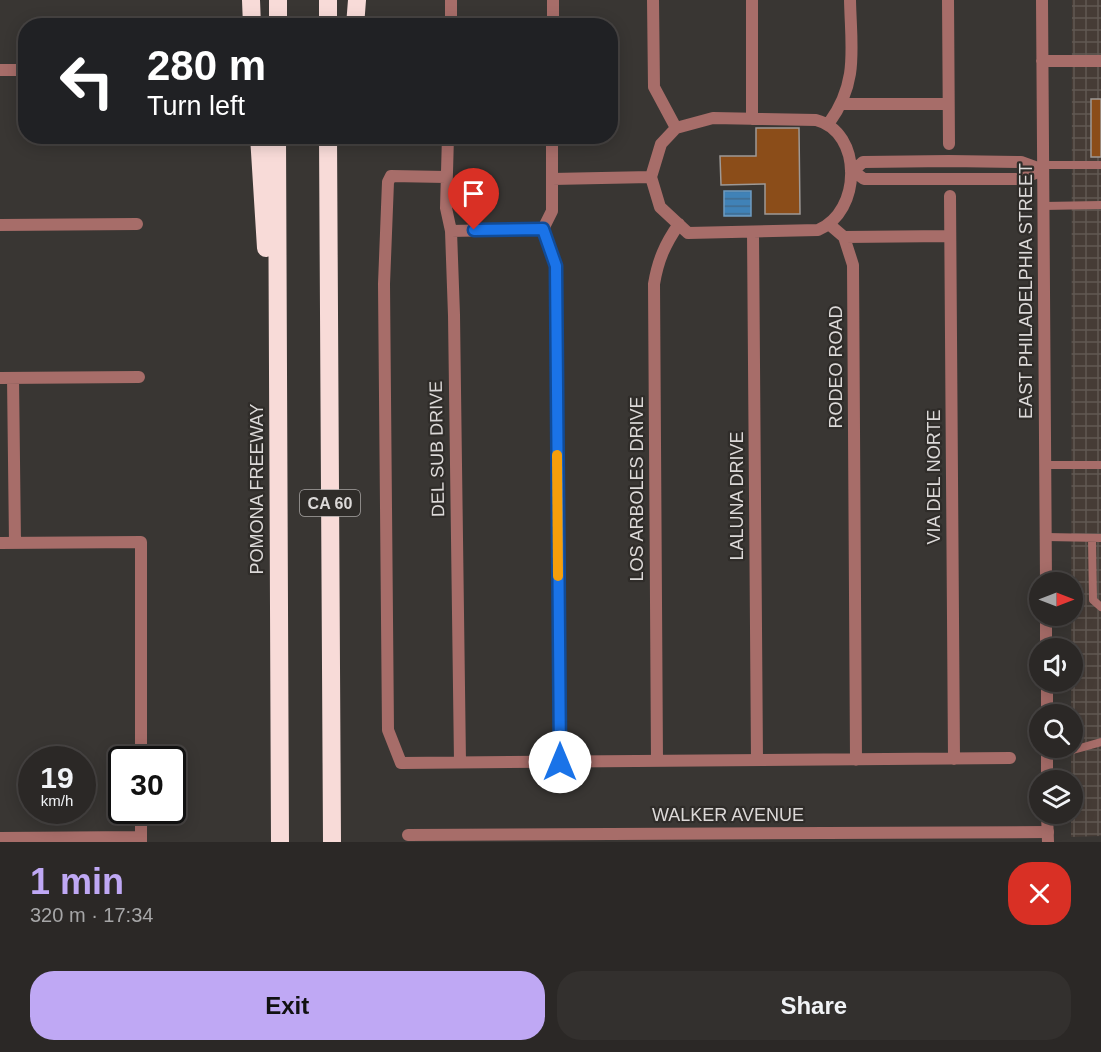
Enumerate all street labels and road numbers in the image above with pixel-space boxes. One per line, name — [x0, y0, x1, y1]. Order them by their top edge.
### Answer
street label: EAST PHILADELPHIA STREET — [1016, 163, 1036, 419]
street label: RODEO ROAD — [826, 305, 846, 429]
street label: DEL SUB DRIVE — [426, 381, 448, 517]
street label: LOS ARBOLES DRIVE — [627, 396, 647, 582]
street label: POMONA FREEWAY — [247, 403, 267, 575]
street label: VIA DEL NORTE — [924, 409, 944, 545]
street label: LALUNA DRIVE — [727, 431, 747, 561]
road number: CA 60 — [300, 490, 360, 516]
street label: WALKER AVENUE — [652, 805, 804, 825]

